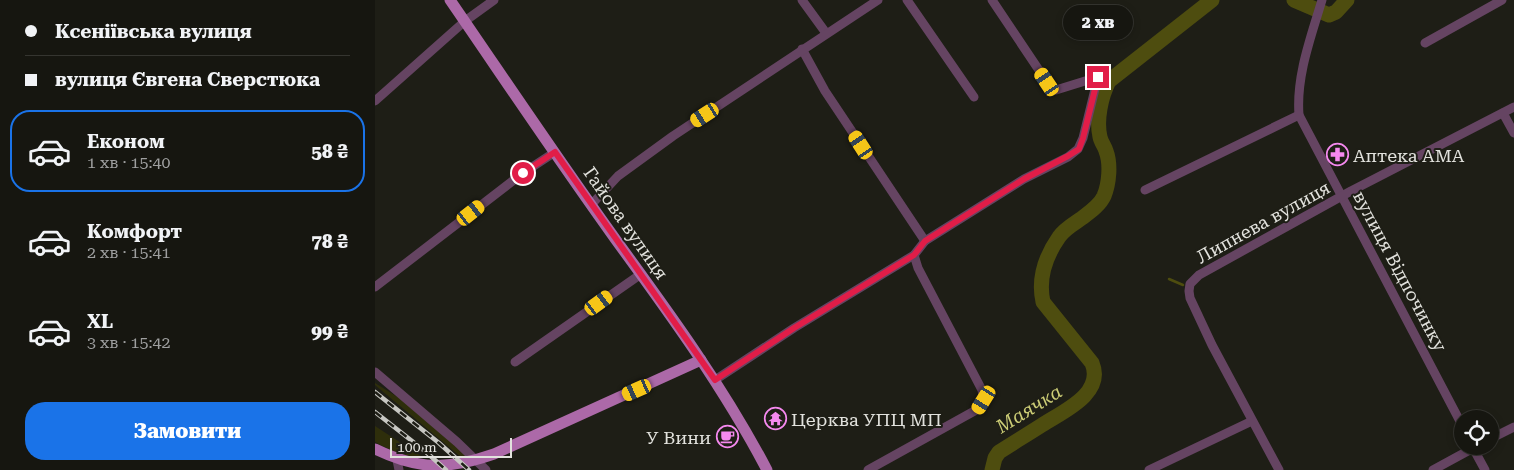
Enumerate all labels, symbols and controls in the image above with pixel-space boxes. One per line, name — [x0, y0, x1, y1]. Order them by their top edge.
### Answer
callout: 2 хв — [1063, 5, 1133, 40]
text: 2 хв — [1082, 13, 1114, 32]
text: Ксеніївська вулиця — [55, 20, 252, 43]
car — [1032, 65, 1061, 99]
route end — [1087, 66, 1109, 88]
text: вулиця Євгена Сверстюка — [55, 68, 320, 91]
car — [688, 101, 721, 129]
car — [846, 128, 875, 162]
icon: car — [27, 129, 72, 174]
text: Економ — [87, 130, 165, 153]
text: 58 ₴ — [311, 140, 348, 163]
pharmacy icon: Аптека АМА — [1325, 143, 1349, 167]
place label: Аптека АМА — [1353, 145, 1465, 166]
text: 1 хв · 15:40 — [87, 153, 171, 172]
route start — [512, 162, 534, 184]
street label: Гайова вулиця — [579, 163, 673, 283]
street label: Липнева вулиця — [1192, 177, 1334, 267]
street label: вулиця Відпочинку — [1349, 187, 1451, 355]
car — [454, 198, 487, 228]
icon: car — [27, 219, 72, 264]
text: Комфорт — [87, 220, 182, 243]
text: 78 ₴ — [311, 230, 348, 253]
text: 2 хв · 15:41 — [87, 243, 171, 262]
car — [582, 288, 615, 318]
icon: car — [27, 309, 72, 354]
text: XL — [87, 310, 113, 333]
text: 99 ₴ — [311, 320, 348, 343]
text: 3 хв · 15:42 — [87, 333, 171, 352]
car — [620, 377, 653, 403]
water label: Маячка — [991, 380, 1066, 439]
car — [969, 383, 998, 417]
button: Замовити — [25, 402, 350, 460]
temple icon: Церква УПЦ МП — [763, 407, 787, 431]
place label: Церква УПЦ МП — [791, 409, 942, 430]
map controls — [1454, 410, 1499, 455]
button: locate — [1454, 410, 1499, 455]
cafe icon: У Вини — [715, 425, 739, 449]
place label: У Вини — [646, 427, 711, 448]
scale bar — [390, 435, 513, 458]
text: 100 m — [397, 439, 437, 455]

